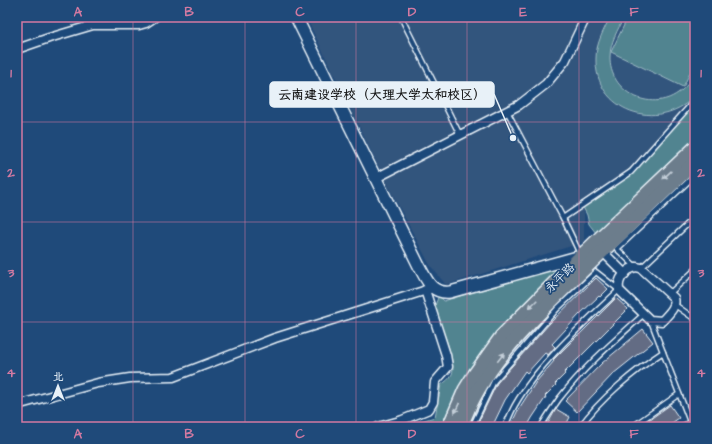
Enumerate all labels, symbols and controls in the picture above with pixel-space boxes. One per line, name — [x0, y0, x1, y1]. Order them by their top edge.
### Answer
text: A — [74, 3, 83, 21]
text: B — [184, 3, 194, 21]
text: C — [295, 3, 305, 21]
text: D — [408, 3, 417, 21]
text: E — [519, 3, 527, 21]
text: F — [629, 3, 639, 21]
text: 1 — [10, 64, 12, 82]
text: 1 — [700, 64, 702, 82]
callout: 云南建设学校（大理大学太和校区） — [270, 82, 494, 107]
text: 云南建设学校（大理大学太和校区） — [278, 86, 486, 104]
text: 2 — [6, 164, 15, 182]
text: 2 — [696, 164, 705, 182]
one-way arrow — [662, 170, 672, 180]
street label: 永平路 — [541, 259, 579, 297]
text: 3 — [7, 264, 15, 282]
text: 3 — [697, 264, 705, 282]
one-way arrow — [528, 299, 538, 309]
one-way arrow — [496, 351, 505, 362]
text: 4 — [7, 364, 16, 382]
text: 4 — [697, 364, 706, 382]
north arrow — [38, 366, 78, 406]
text: 北 — [53, 369, 64, 384]
one-way arrow — [454, 403, 460, 414]
text: A — [74, 425, 83, 443]
text: B — [184, 425, 194, 443]
text: C — [295, 425, 305, 443]
text: D — [408, 425, 417, 443]
text: E — [519, 425, 527, 443]
text: F — [629, 425, 639, 443]

